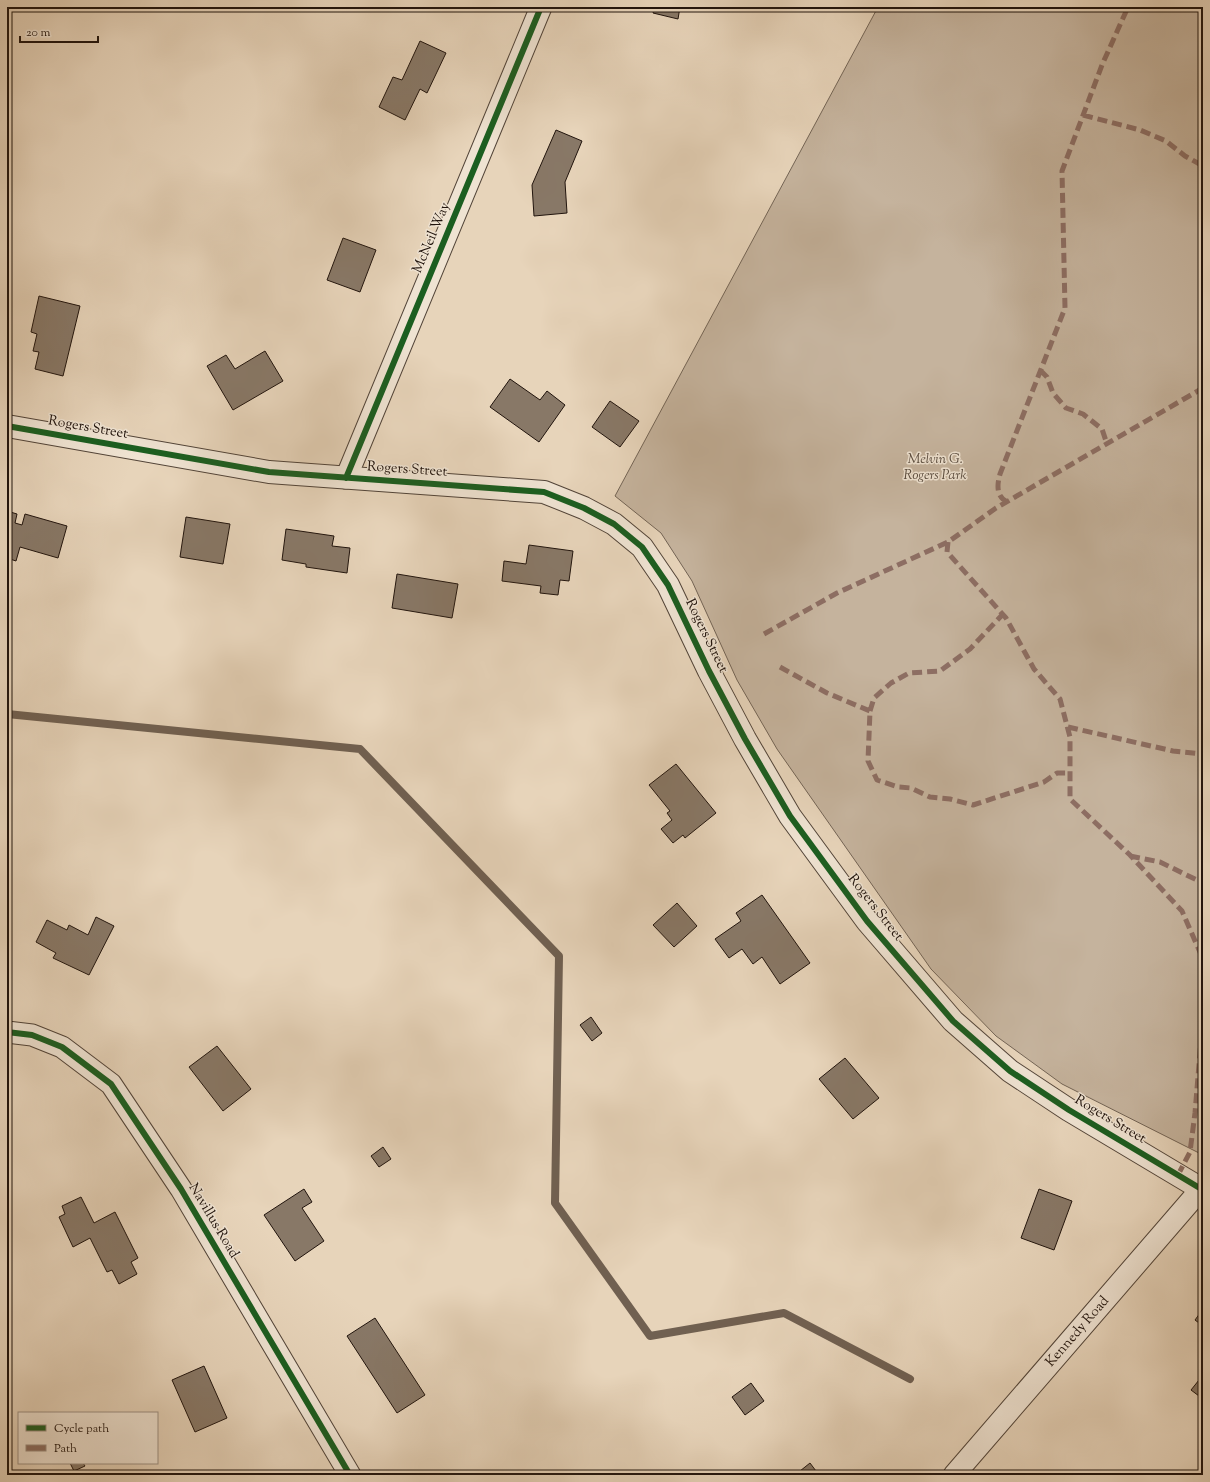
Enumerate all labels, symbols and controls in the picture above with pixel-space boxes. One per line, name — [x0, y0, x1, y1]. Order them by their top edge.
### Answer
scale bar — [20, 18, 98, 44]
text: 20 m — [26, 24, 51, 42]
street label: McNeil Way — [408, 200, 456, 276]
street label: Rogers Street — [47, 411, 130, 445]
park label: Melvin G. Rogers Park — [904, 450, 967, 486]
street label: Rogers Street — [366, 457, 448, 483]
street label: Rogers Street — [679, 595, 733, 677]
street label: Rogers Street — [842, 870, 908, 946]
street label: Rogers Street — [1070, 1091, 1150, 1149]
street label: Navillus Road — [183, 1180, 243, 1262]
street label: Kennedy Road — [1042, 1292, 1115, 1372]
legend — [18, 1412, 158, 1464]
text: Cycle path — [54, 1420, 109, 1438]
text: Path — [54, 1440, 77, 1458]

